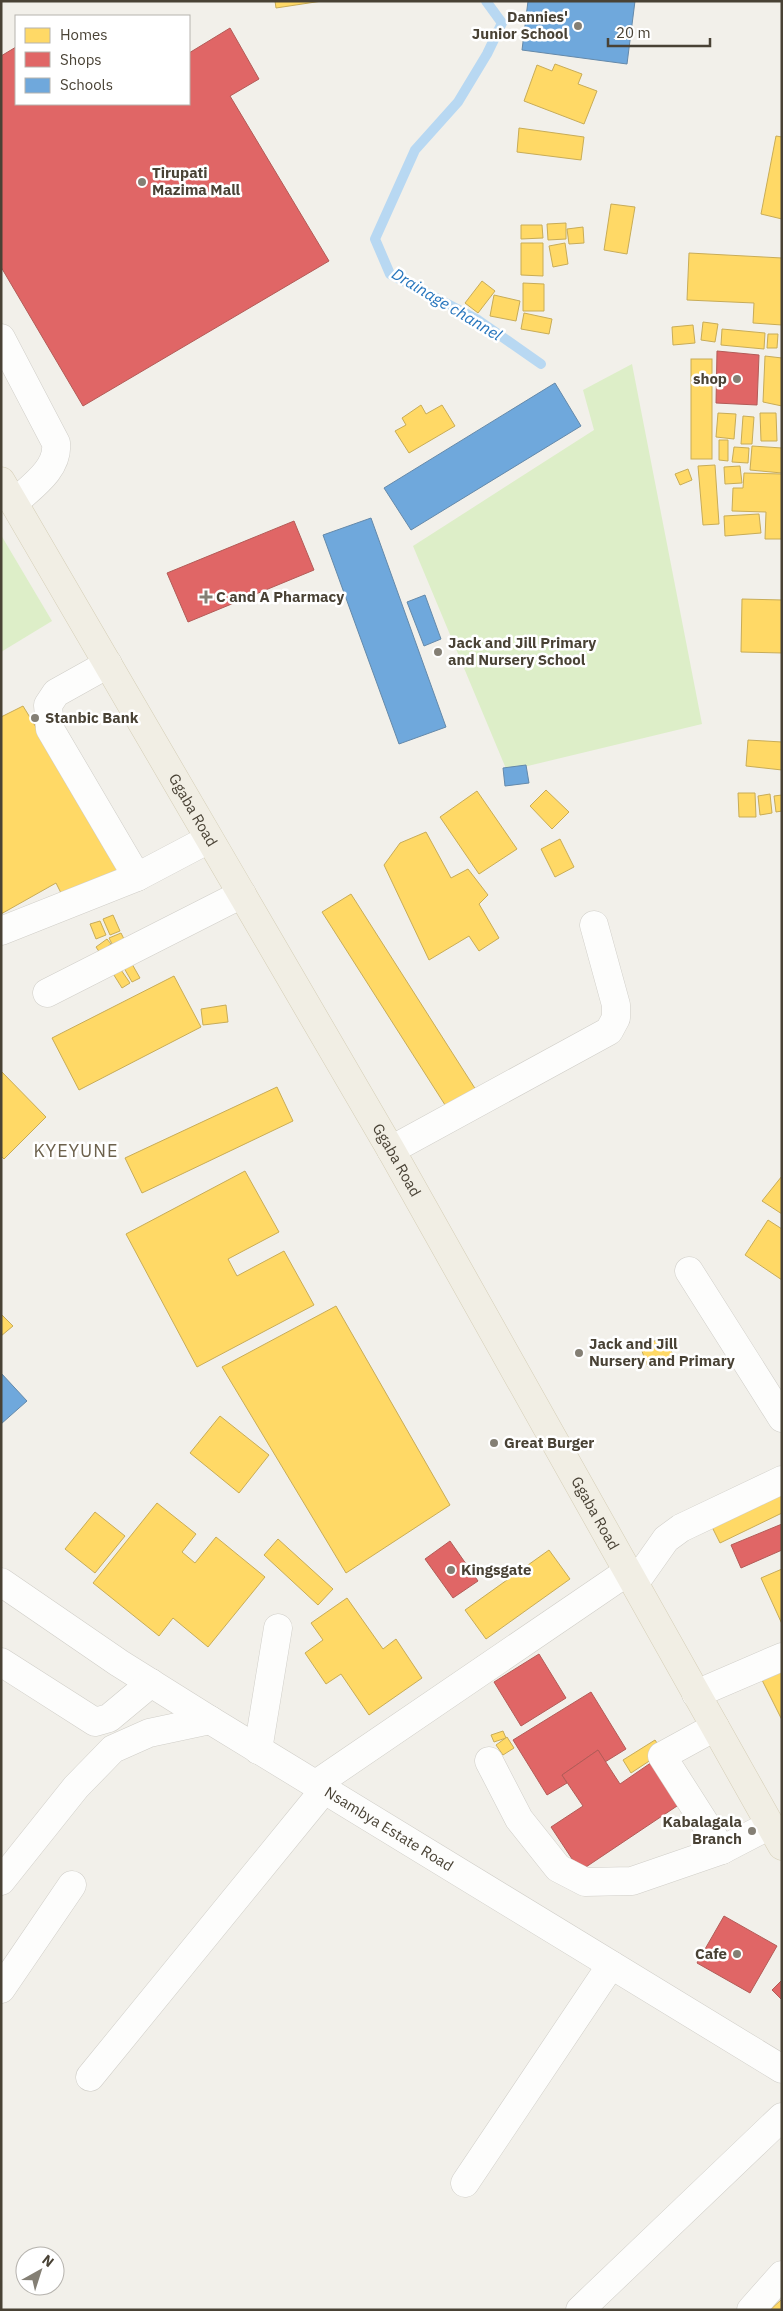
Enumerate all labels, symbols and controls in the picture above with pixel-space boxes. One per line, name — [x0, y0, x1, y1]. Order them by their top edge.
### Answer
place label: Dannies' Junior School — [472, 7, 568, 43]
legend — [15, 15, 190, 105]
scale bar — [608, 15, 710, 47]
marker: Dannies' Junior School — [572, 20, 584, 32]
text: 20 m — [616, 23, 651, 42]
text: Homes — [60, 25, 108, 44]
text: Shops — [60, 50, 102, 69]
text: Schools — [60, 75, 113, 94]
place label: Tirupati Mazima Mall — [152, 163, 241, 199]
marker: Tirupati Mazima Mall — [136, 176, 148, 188]
water label: Drainage channel — [388, 263, 506, 345]
place label: shop — [693, 369, 727, 388]
marker: shop — [731, 373, 743, 385]
place label: C and A Pharmacy — [216, 587, 344, 606]
marker: C and A Pharmacy — [200, 591, 212, 603]
place label: Jack and Jill Primary and Nursery School — [448, 633, 596, 669]
marker: Jack and Jill Primary and Nursery School — [432, 646, 444, 658]
place label: Stanbic Bank — [45, 708, 139, 727]
marker: Stanbic Bank — [29, 712, 41, 724]
street label: Ggaba Road — [165, 770, 222, 850]
street label: Ggaba Road — [369, 1120, 425, 1200]
district label: KYEYUNE — [33, 1139, 119, 1162]
place label: Jack and Jill Nursery and Primary — [589, 1334, 735, 1370]
marker: Jack and Jill Nursery and Primary — [573, 1347, 585, 1359]
place label: Great Burger — [504, 1433, 594, 1452]
marker: Great Burger — [488, 1437, 500, 1449]
street label: Ggaba Road — [567, 1473, 624, 1553]
place label: Kingsgate — [461, 1560, 531, 1579]
marker: Kingsgate — [445, 1564, 457, 1576]
street label: Nsambya Estate Road — [321, 1782, 457, 1875]
place label: Kabalagala Branch — [663, 1812, 742, 1848]
marker: Kabalagala Branch — [746, 1825, 758, 1837]
place label: Cafe — [695, 1944, 727, 1963]
marker: Cafe — [731, 1948, 743, 1960]
north arrow — [15, 2246, 65, 2296]
text: N — [39, 2251, 58, 2271]

